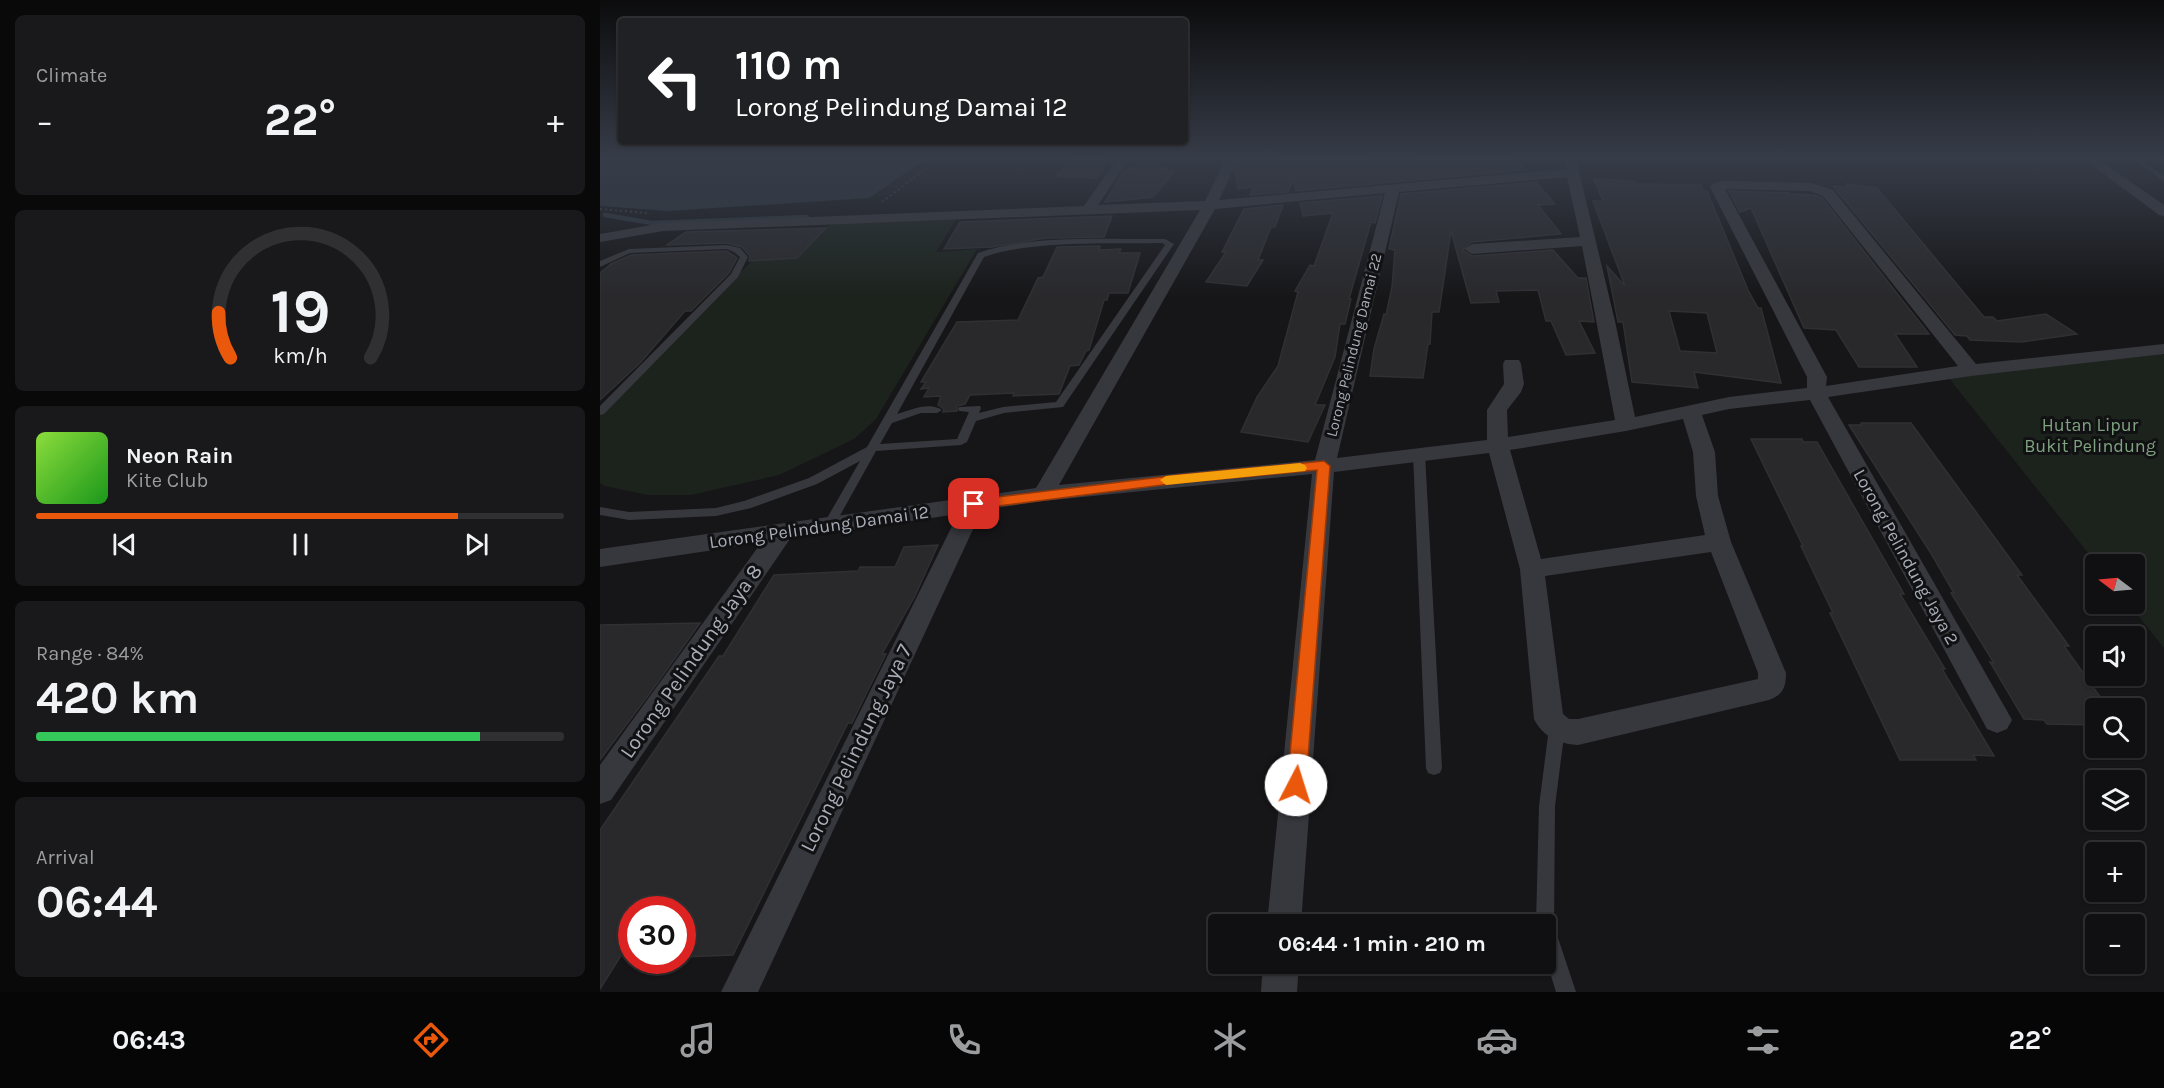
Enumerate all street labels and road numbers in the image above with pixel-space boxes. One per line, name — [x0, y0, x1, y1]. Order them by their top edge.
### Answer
street label: Lorong Pelindung Damai 22 — [1322, 251, 1386, 439]
street label: Lorong Pelindung Jaya 2 — [1849, 465, 1963, 649]
street label: Lorong Pelindung Damai 12 — [708, 501, 930, 553]
street label: Lorong Pelindung Jaya 8 — [615, 559, 767, 763]
street label: Lorong Pelindung Jaya 7 — [795, 640, 917, 856]

